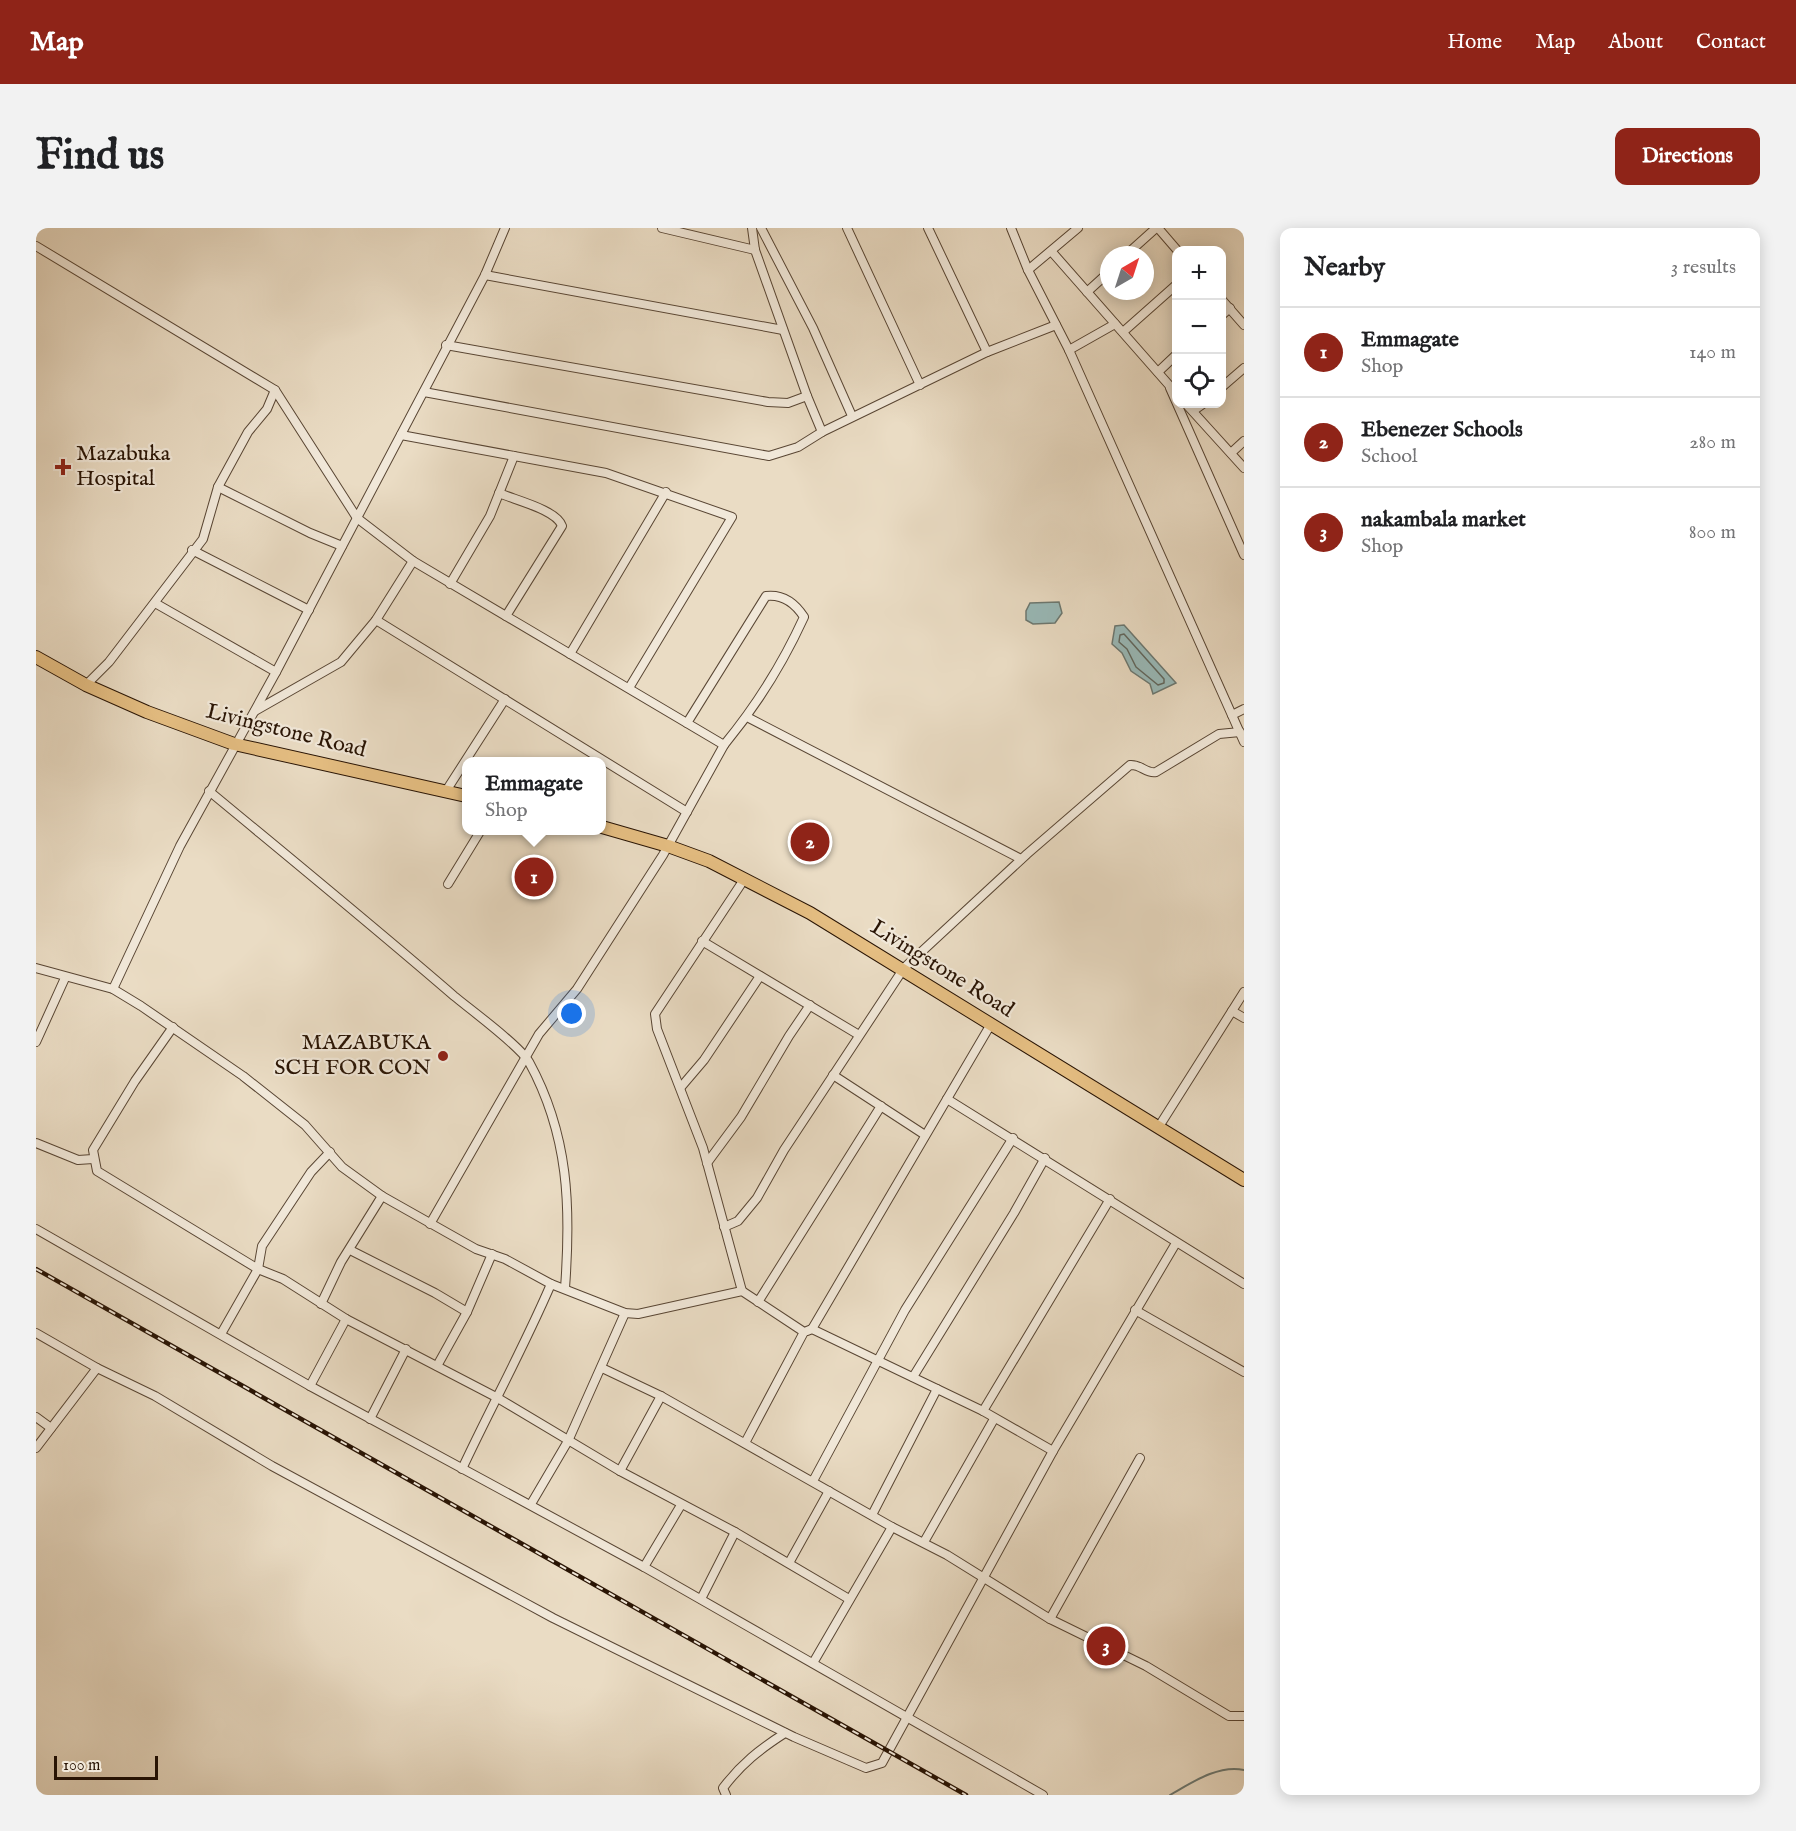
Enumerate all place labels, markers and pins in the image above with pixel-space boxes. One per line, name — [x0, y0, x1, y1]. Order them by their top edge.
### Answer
place label: Mazabuka Hospital — [76, 440, 171, 493]
marker: Mazabuka Hospital — [54, 458, 72, 476]
pin: 2 — [790, 820, 830, 864]
pin: 1 — [514, 854, 554, 900]
place label: MAZABUKA SCH FOR CON — [274, 1029, 432, 1082]
marker: MAZABUKA SCH FOR CON — [436, 1049, 450, 1063]
pin: 3 — [1086, 1624, 1126, 1668]

